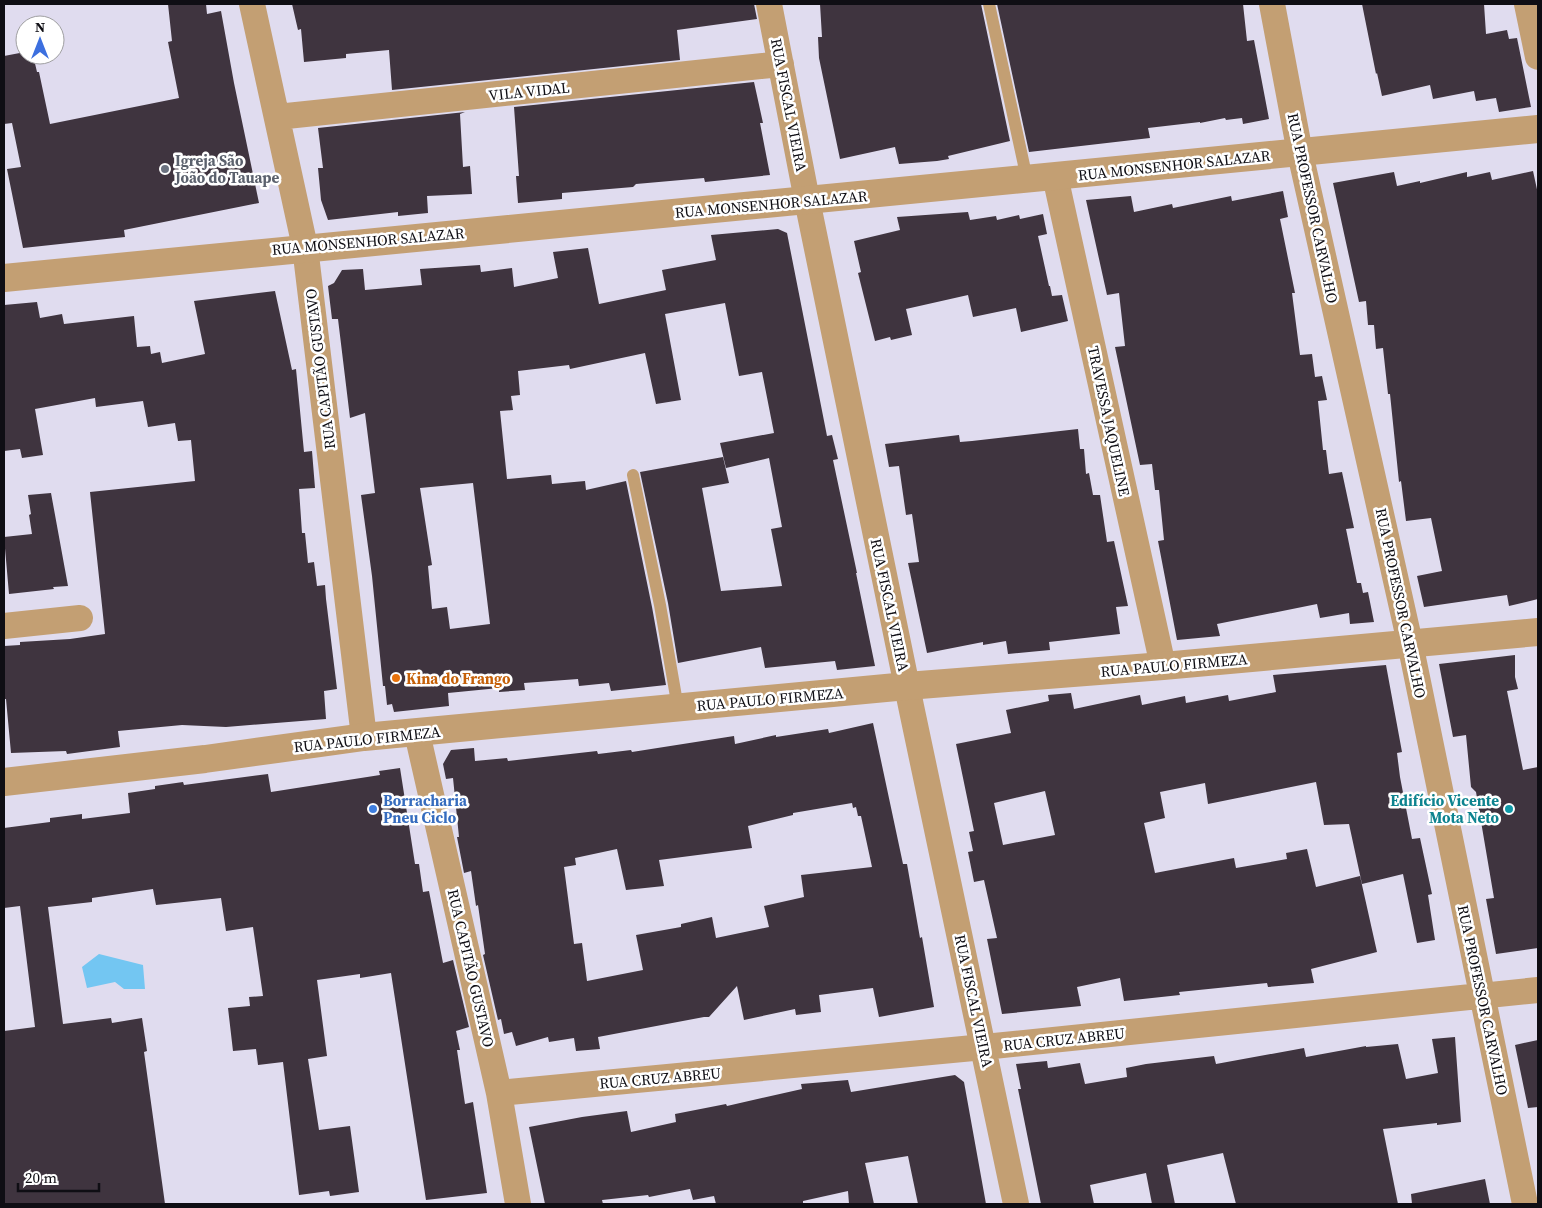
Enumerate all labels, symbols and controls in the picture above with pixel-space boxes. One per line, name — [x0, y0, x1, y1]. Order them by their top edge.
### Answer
north arrow — [15, 15, 65, 65]
text: N — [35, 17, 45, 37]
street label: RUA FISCAL VIEIRA — [766, 36, 812, 174]
street label: VILA VIDAL — [487, 76, 571, 106]
street label: RUA PROFESSOR CARVALHO — [1283, 111, 1343, 305]
street label: RUA MONSENHOR SALAZAR — [1077, 144, 1271, 186]
place label: Igreja São João do Tauape — [174, 150, 279, 188]
marker: Igreja São João do Tauape — [159, 163, 171, 175]
street label: RUA MONSENHOR SALAZAR — [674, 185, 868, 223]
street label: RUA MONSENHOR SALAZAR — [271, 222, 465, 260]
street label: RUA CAPITÃO GUSTAVO — [300, 287, 340, 451]
street label: TRAVESSA JAQUELINE — [1083, 344, 1135, 498]
street label: RUA PROFESSOR CARVALHO — [1371, 506, 1431, 700]
street label: RUA FISCAL VIEIRA — [866, 536, 914, 674]
street label: RUA PAULO FIRMEZA — [1100, 648, 1248, 682]
place label: Kina do Frango — [406, 668, 511, 689]
marker: Kina do Frango — [390, 672, 402, 684]
street label: RUA PAULO FIRMEZA — [696, 682, 844, 716]
street label: RUA PAULO FIRMEZA — [293, 721, 441, 757]
place label: Borracharia Pneu Ciclo — [383, 790, 468, 828]
place label: Edifício Vicente Mota Neto — [1390, 790, 1500, 828]
marker: Borracharia Pneu Ciclo — [367, 803, 379, 815]
marker: Edifício Vicente Mota Neto — [1503, 803, 1515, 815]
street label: RUA CAPITÃO GUSTAVO — [443, 887, 499, 1049]
street label: RUA PROFESSOR CARVALHO — [1453, 903, 1513, 1097]
street label: RUA FISCAL VIEIRA — [950, 932, 998, 1070]
street label: RUA CRUZ ABREU — [1002, 1022, 1126, 1056]
street label: RUA CRUZ ABREU — [598, 1062, 722, 1094]
scale bar — [18, 1160, 99, 1192]
text: 20 m — [25, 1167, 57, 1188]

